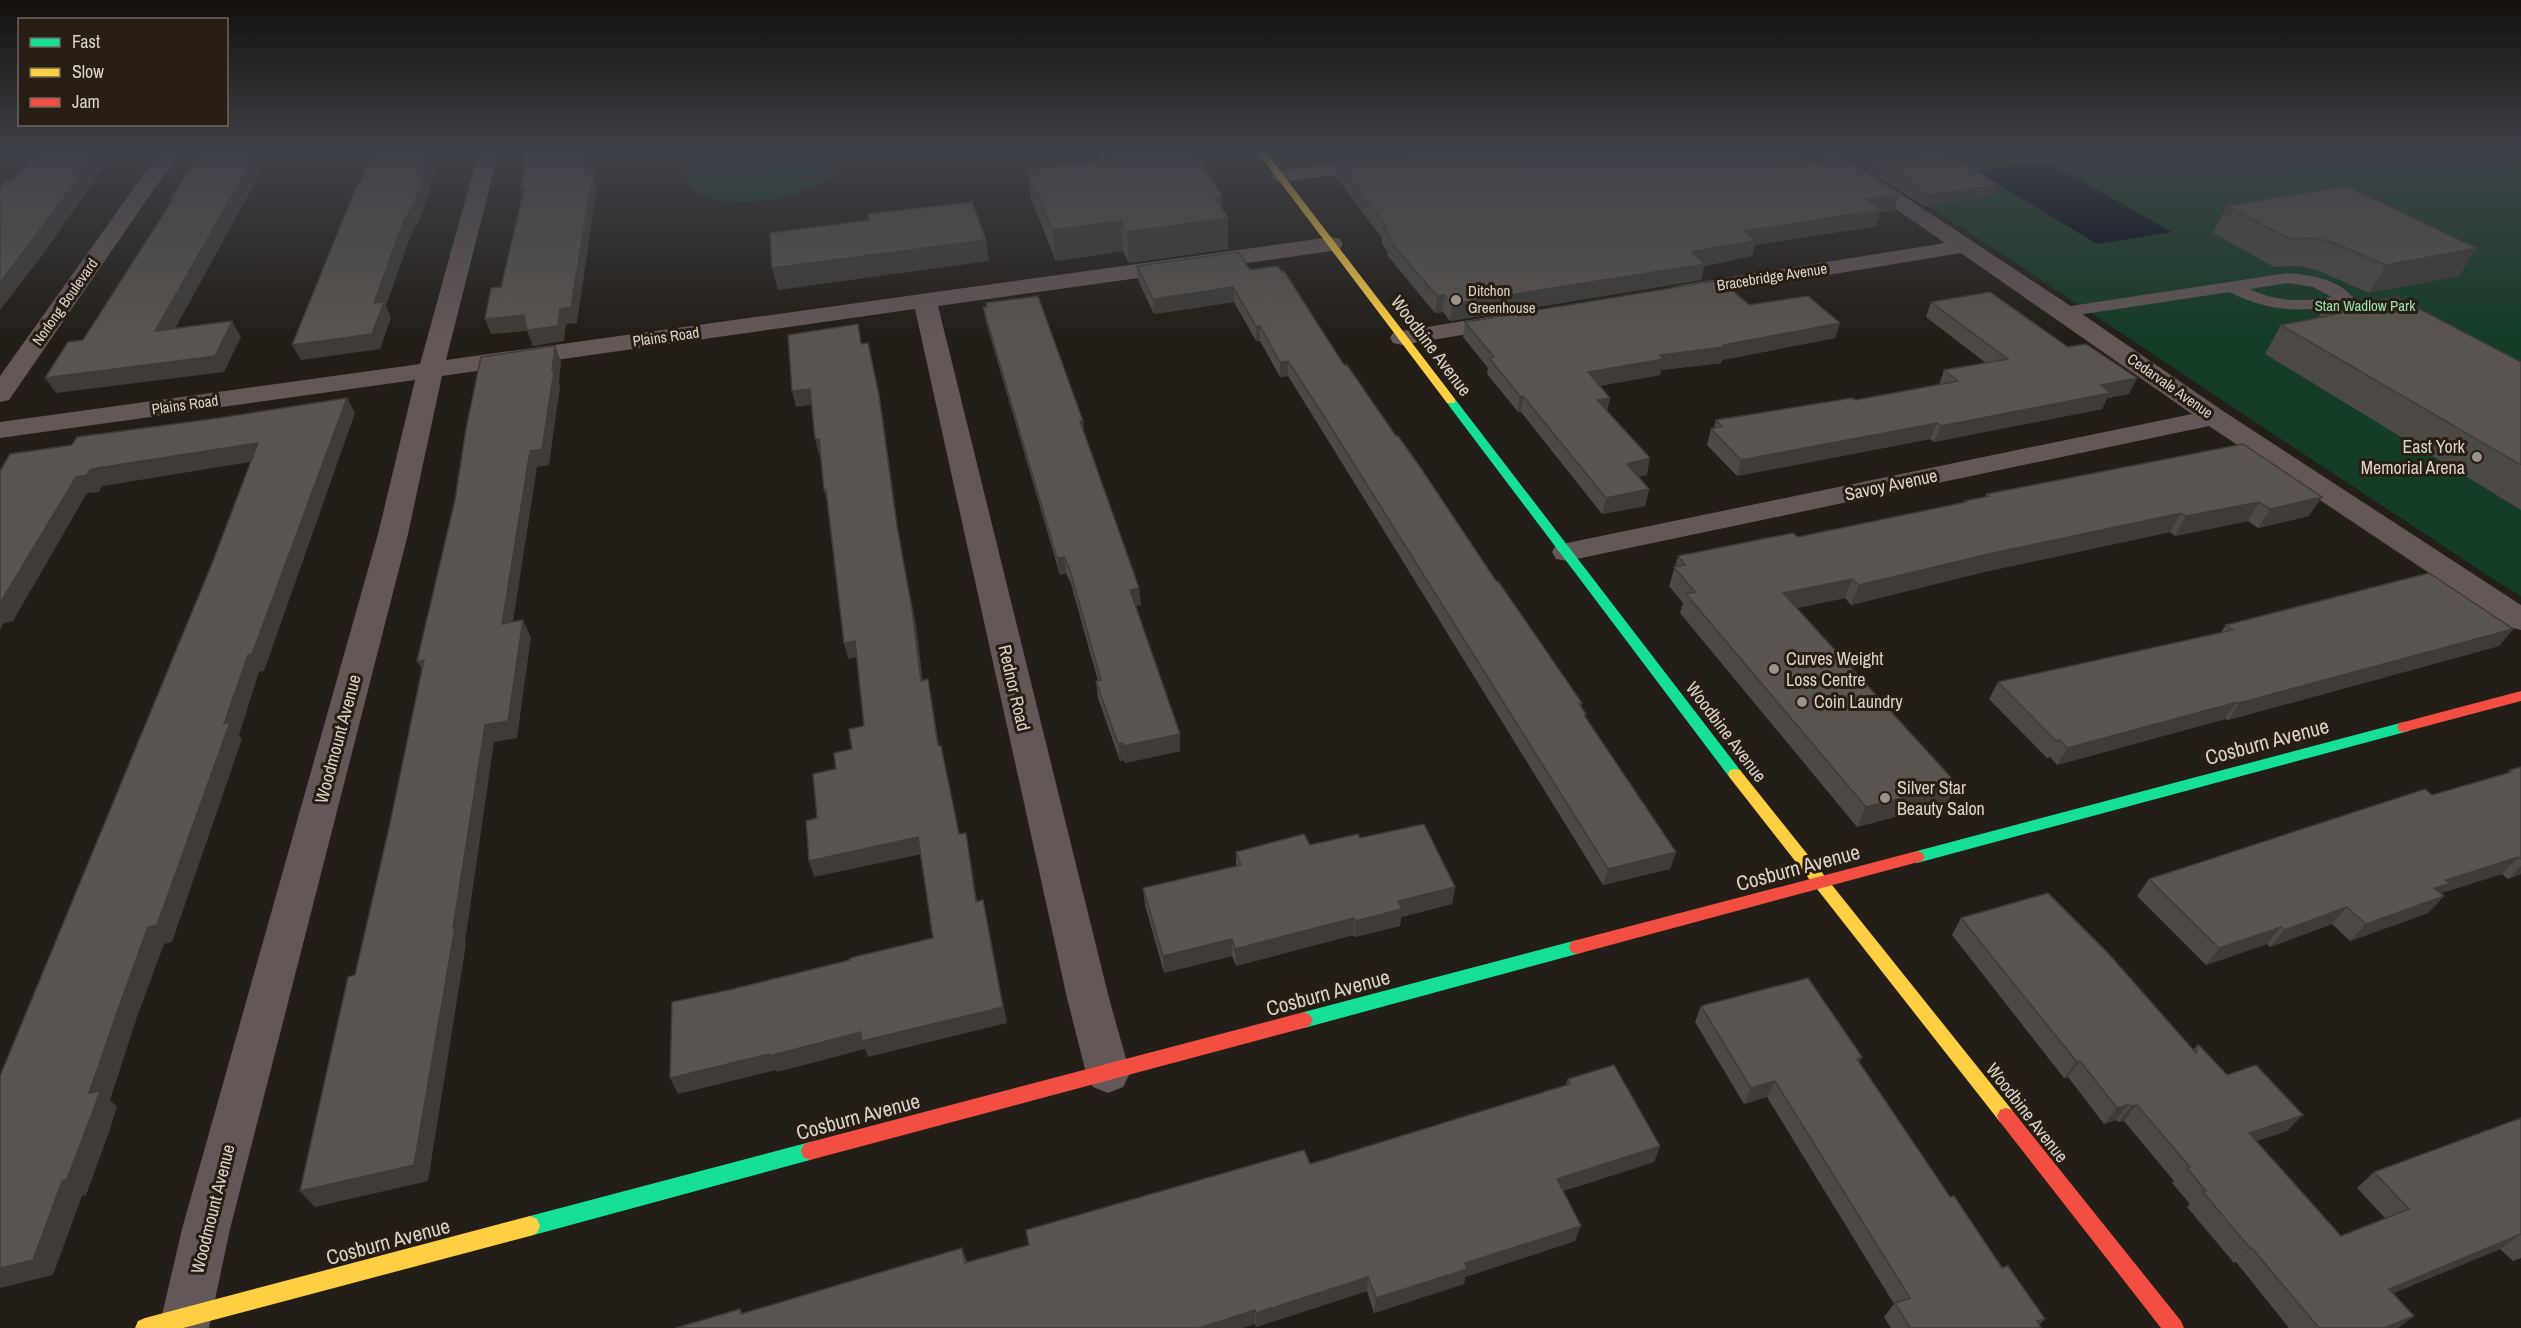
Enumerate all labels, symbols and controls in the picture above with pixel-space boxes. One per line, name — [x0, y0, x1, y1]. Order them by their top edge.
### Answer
legend — [18, 18, 228, 126]
text: Fast — [72, 29, 100, 54]
text: Slow — [72, 59, 104, 84]
text: Jam — [72, 89, 100, 114]
street label: Norlong Boulevard — [27, 254, 102, 349]
street label: Bracebridge Avenue — [1715, 257, 1829, 296]
place label: Ditchon Greenhouse — [1468, 280, 1536, 318]
street label: Woodbine Avenue — [1385, 290, 1478, 401]
marker: Ditchon Greenhouse — [1449, 293, 1463, 307]
park label: Stan Wadlow Park — [2315, 295, 2416, 316]
street label: Plains Road — [631, 321, 701, 352]
street label: Cedarvale Avenue — [2123, 348, 2218, 423]
street label: Plains Road — [150, 389, 220, 420]
place label: East York Memorial Arena — [2361, 434, 2466, 480]
marker: East York Memorial Arena — [2470, 450, 2484, 464]
street label: Savoy Avenue — [1842, 462, 1940, 507]
street label: Rednor Road — [992, 642, 1037, 733]
place label: Curves Weight Loss Centre — [1786, 646, 1883, 692]
marker: Curves Weight Loss Centre — [1767, 662, 1781, 676]
street label: Woodmount Avenue — [308, 672, 367, 806]
street label: Woodbine Avenue — [1680, 676, 1773, 787]
place label: Coin Laundry — [1814, 689, 1903, 714]
marker: Coin Laundry — [1795, 695, 1809, 709]
street label: Cosburn Avenue — [2202, 711, 2332, 772]
place label: Silver Star Beauty Salon — [1897, 775, 1985, 821]
marker: Silver Star Beauty Salon — [1878, 791, 1892, 805]
street label: Cosburn Avenue — [1733, 837, 1863, 898]
street label: Cosburn Avenue — [1263, 962, 1393, 1023]
street label: Woodbine Avenue — [1981, 1058, 2074, 1168]
street label: Cosburn Avenue — [793, 1086, 923, 1147]
street label: Woodmount Avenue — [184, 1142, 241, 1276]
street label: Cosburn Avenue — [323, 1211, 453, 1272]

